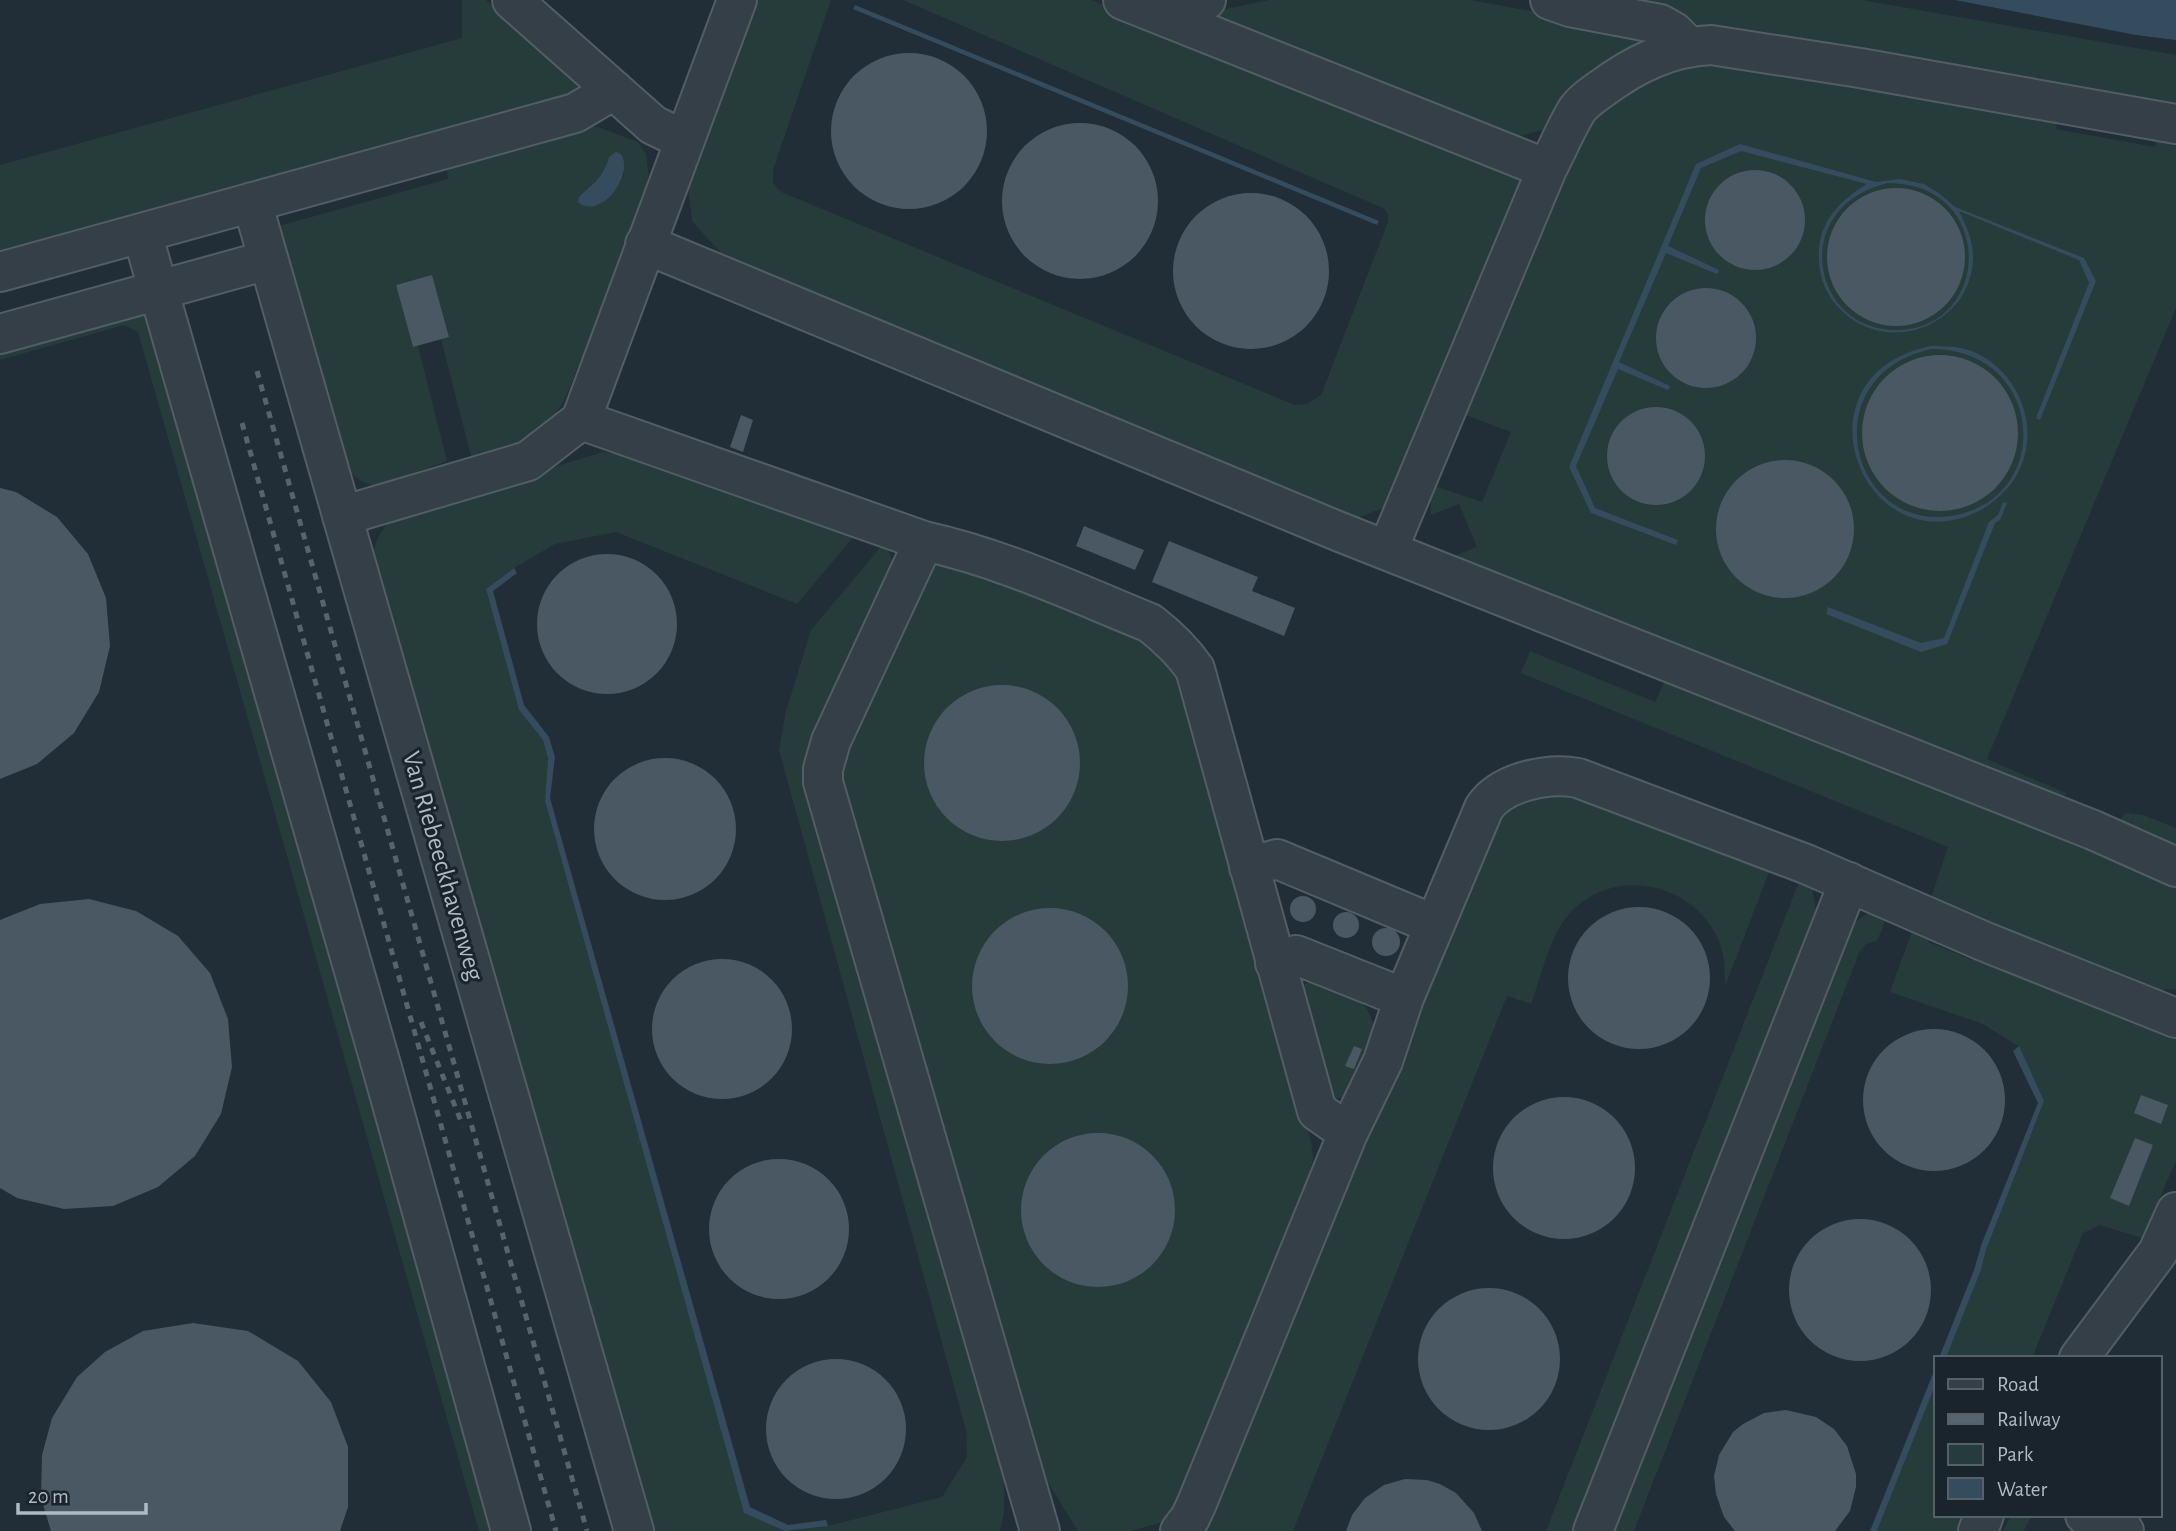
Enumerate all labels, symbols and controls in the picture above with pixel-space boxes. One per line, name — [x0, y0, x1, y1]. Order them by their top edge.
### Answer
street label: Van Riebeeckhavenweg — [398, 749, 488, 984]
legend — [1934, 1356, 2162, 1517]
text: Road — [1997, 1374, 2039, 1395]
text: Railway — [1997, 1409, 2060, 1430]
text: Park — [1997, 1444, 2034, 1465]
scale bar — [18, 1472, 145, 1516]
text: Water — [1997, 1479, 2047, 1500]
text: 20 m — [28, 1486, 69, 1507]

